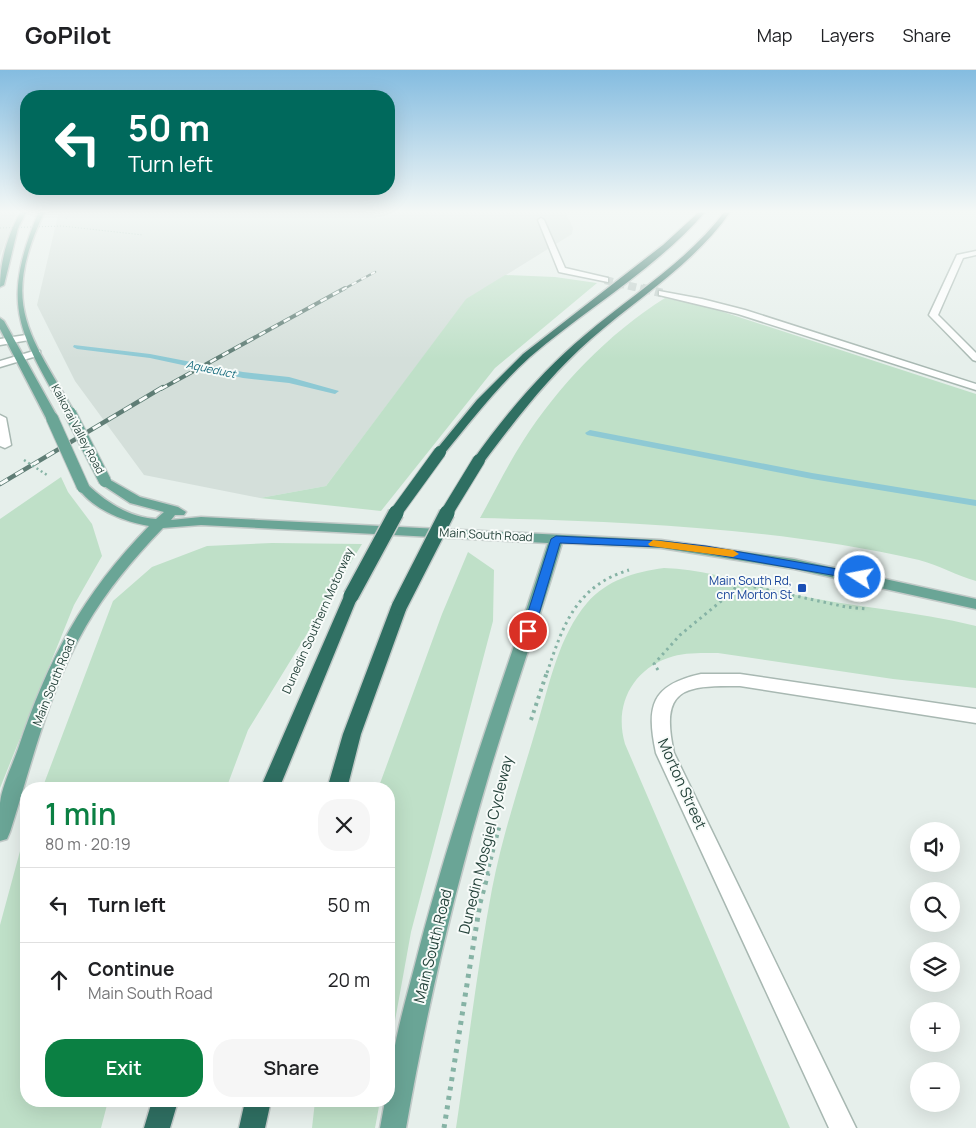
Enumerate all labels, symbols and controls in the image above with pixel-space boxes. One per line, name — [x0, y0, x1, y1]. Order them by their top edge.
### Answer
text: GoPilot — [25, 18, 111, 51]
text: Map — [757, 23, 792, 47]
text: Layers — [820, 23, 874, 47]
text: Share — [902, 23, 951, 47]
text: 50 m — [128, 104, 210, 152]
icon: left — [45, 110, 110, 175]
text: Turn left — [128, 149, 213, 179]
water label: Aqueduct — [185, 356, 239, 381]
street label: Kaikorai Valley Road — [48, 381, 108, 476]
street label: Main South Road — [439, 524, 533, 545]
street label: Dunedin Southern Motorway — [278, 545, 358, 696]
position arrow — [833, 550, 885, 602]
place label: Main South Rd, cnr Morton St — [709, 572, 792, 603]
marker: Main South Rd, cnr Morton St — [796, 582, 808, 594]
pin — [507, 610, 549, 652]
icon: arrive — [514, 617, 542, 645]
street label: Main South Road — [28, 635, 79, 728]
street label: Morton Street — [653, 735, 712, 833]
street label: Dunedin Mosgiel Cycleway — [453, 753, 518, 936]
text: 1 min — [45, 793, 117, 834]
button: close — [318, 799, 370, 851]
map controls — [910, 822, 960, 1112]
button: sound — [910, 822, 960, 872]
text: 80 m · 20:19 — [45, 833, 131, 855]
button: search — [910, 882, 960, 932]
street label: Main South Road — [408, 887, 457, 1005]
icon: left — [45, 891, 73, 919]
text: Turn left — [88, 892, 166, 918]
text: 50 m — [328, 892, 370, 918]
button: layers — [910, 942, 960, 992]
text: Continue — [88, 956, 174, 982]
icon: ahead — [45, 966, 73, 994]
text: 20 m — [328, 967, 370, 993]
text: Main South Road — [88, 982, 213, 1004]
button: + — [910, 1002, 960, 1052]
button: Exit — [45, 1039, 203, 1097]
button: Share — [213, 1039, 370, 1097]
button: − — [910, 1062, 960, 1112]

